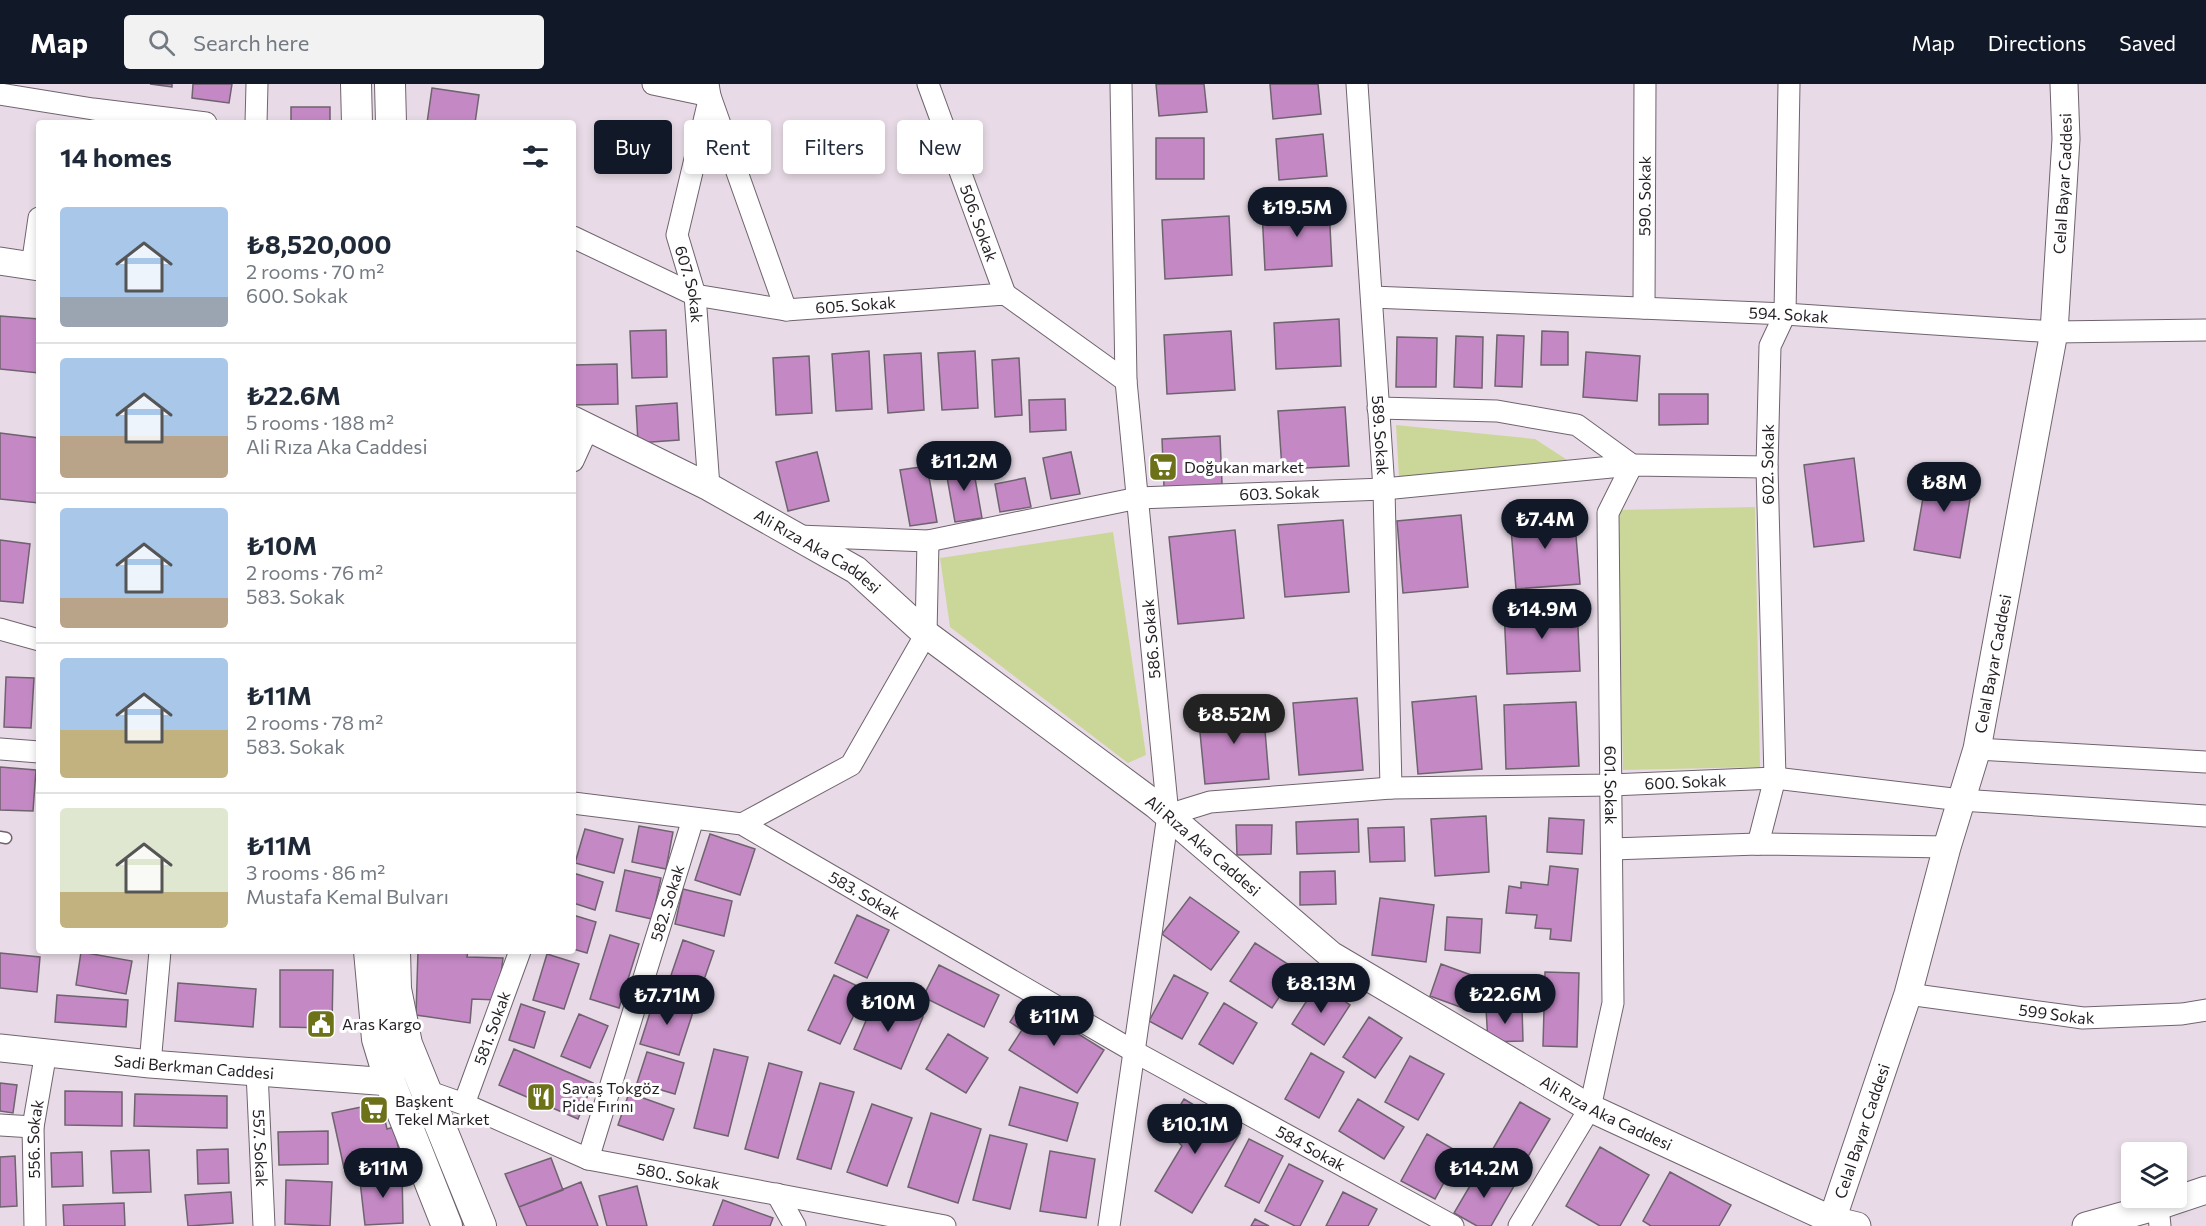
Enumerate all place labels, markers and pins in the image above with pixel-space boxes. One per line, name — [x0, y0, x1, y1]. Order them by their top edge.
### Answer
pin: ₺19.5M — [1248, 187, 1346, 238]
pin: ₺11.2M — [915, 441, 1013, 492]
supermarket icon: Doğukan market — [1147, 451, 1179, 483]
place label: Doğukan market — [1184, 457, 1305, 476]
pin: ₺8M — [1915, 462, 1973, 513]
pin: ₺7.4M — [1503, 499, 1587, 550]
pin: ₺14.9M — [1493, 589, 1591, 640]
pin: ₺8.52M — [1185, 694, 1283, 745]
pin: ₺8.13M — [1272, 963, 1370, 1014]
pin: ₺22.6M — [1456, 974, 1554, 1025]
pin: ₺7.71M — [618, 975, 716, 1026]
pin: ₺10M — [852, 982, 924, 1033]
pin: ₺11M — [1018, 996, 1090, 1047]
public building icon: Aras Kargo — [305, 1008, 337, 1040]
place label: Aras Kargo — [342, 1014, 422, 1033]
place label: Savaş Tokgöz Pide Fırını — [562, 1078, 660, 1115]
restaurant icon: Savaş Tokgöz Pide Fırını — [525, 1081, 557, 1113]
place label: Başkent Tekel Market — [395, 1091, 490, 1128]
supermarket icon: Başkent Tekel Market — [358, 1094, 390, 1126]
pin: ₺10.1M — [1146, 1104, 1244, 1155]
pin: ₺11M — [347, 1148, 419, 1199]
pin: ₺14.2M — [1435, 1148, 1533, 1199]

